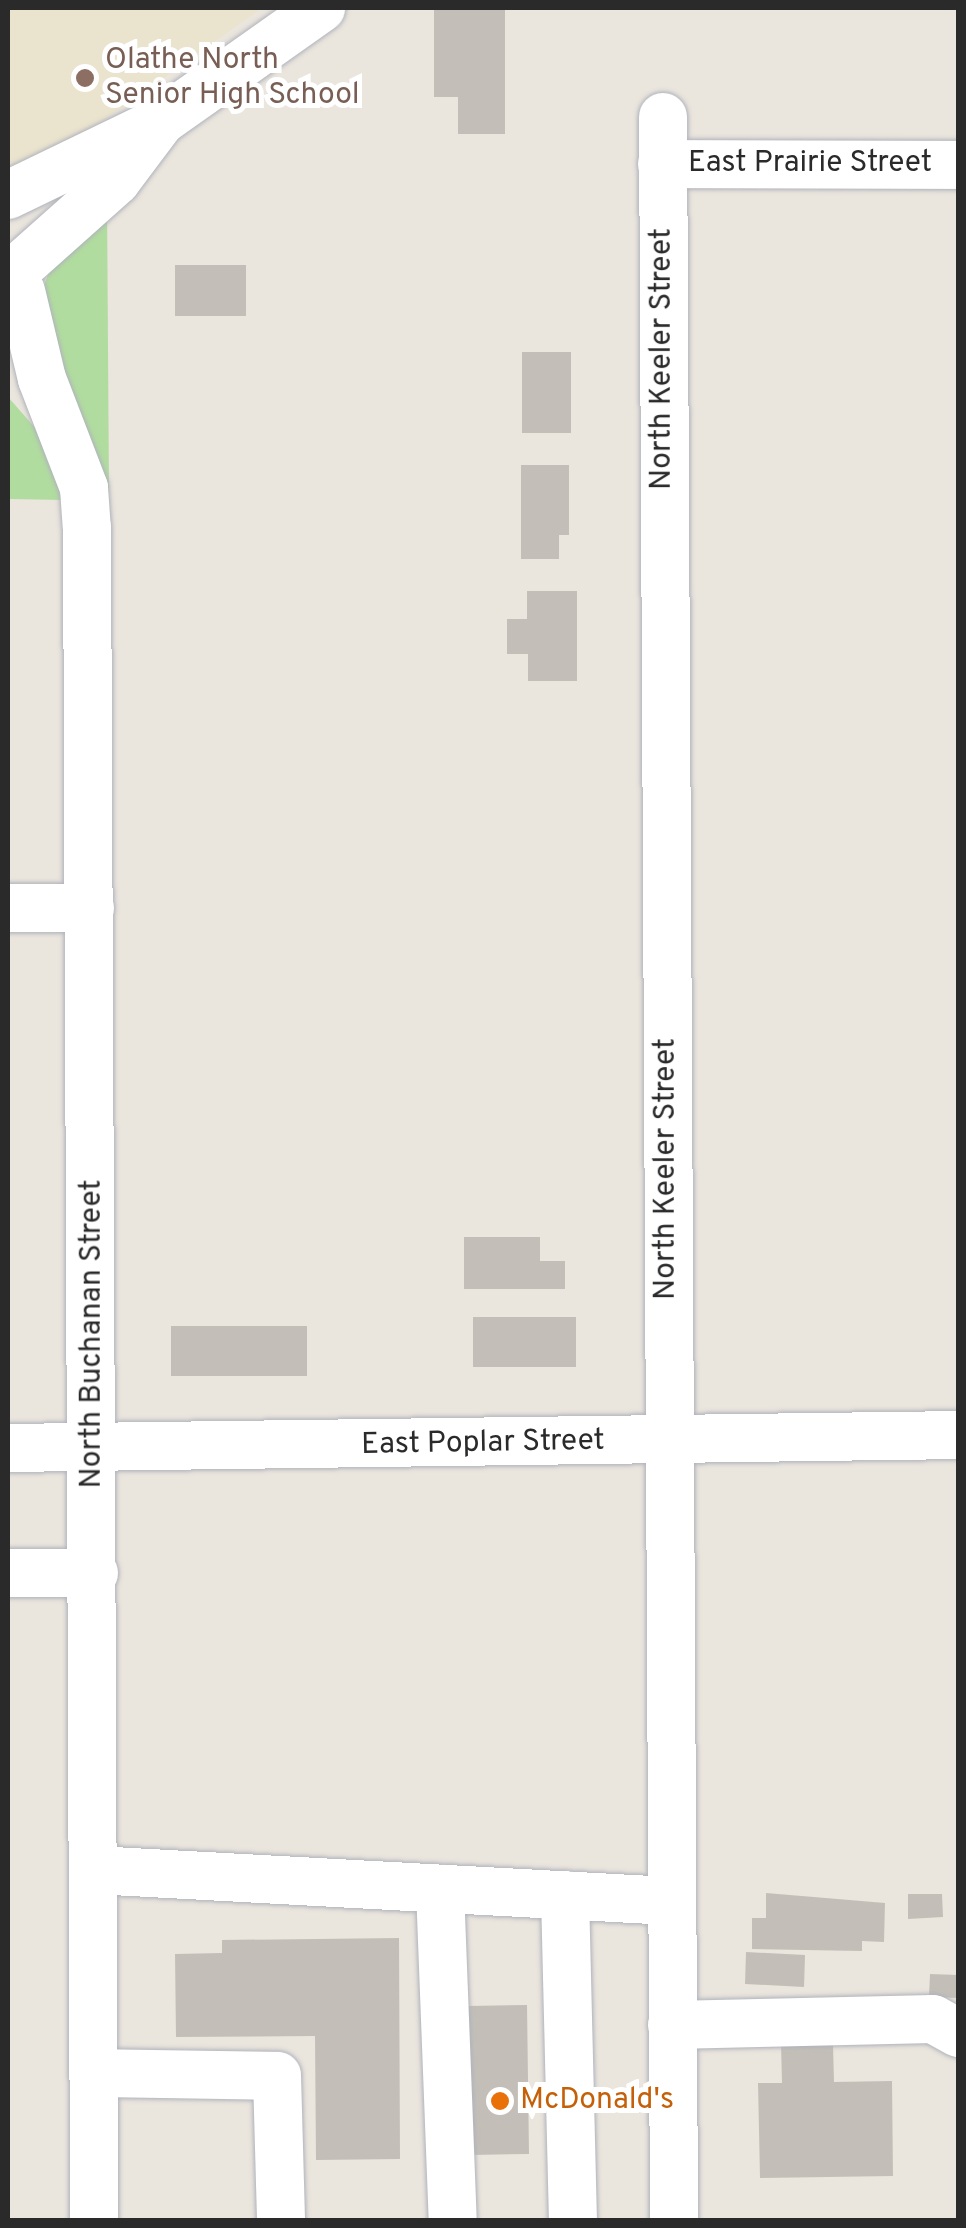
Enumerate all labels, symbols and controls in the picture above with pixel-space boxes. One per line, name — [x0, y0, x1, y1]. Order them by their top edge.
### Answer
place label: Olathe North Senior High School — [105, 43, 360, 114]
marker: Olathe North Senior High School — [74, 67, 96, 89]
street label: East Prairie Street — [688, 146, 932, 182]
street label: North Keeler Street — [645, 228, 681, 490]
street label: North Keeler Street — [649, 1038, 685, 1300]
street label: North Buchanan Street — [75, 1179, 111, 1489]
street label: East Poplar Street — [361, 1424, 605, 1464]
place label: McDonald's — [520, 2083, 674, 2119]
marker: McDonald's — [489, 2090, 511, 2112]

